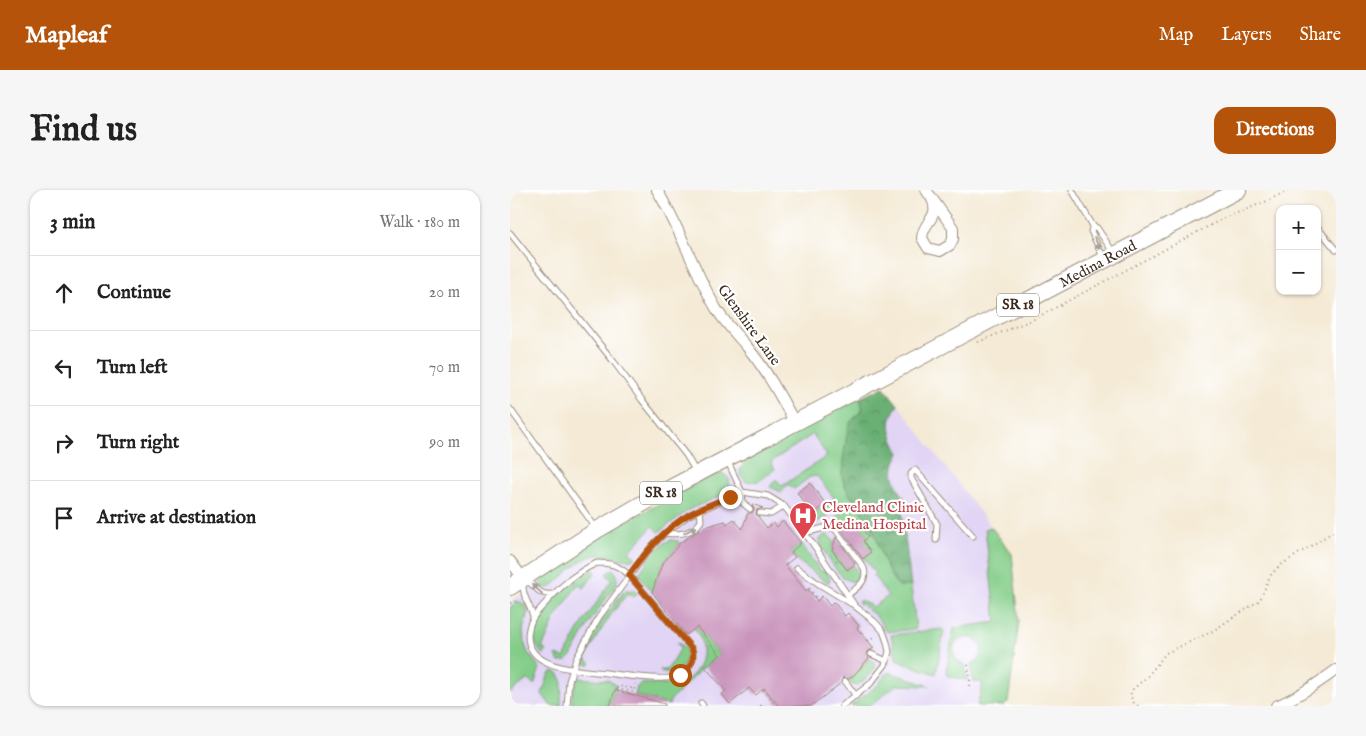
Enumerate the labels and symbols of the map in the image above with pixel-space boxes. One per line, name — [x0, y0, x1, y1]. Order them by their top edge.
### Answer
street label: Medina Road — [1056, 235, 1140, 292]
one-way arrow — [1093, 236, 1101, 250]
street label: Glenshire Lane — [713, 281, 785, 369]
road number: SR 18 — [997, 294, 1039, 316]
road number: SR 18 — [640, 482, 682, 504]
route end — [719, 486, 742, 509]
place label: Cleveland Clinic Medina Hospital — [822, 498, 927, 534]
hospital icon: Cleveland Clinic Medina Hospital — [788, 501, 818, 540]
one-way arrow — [683, 526, 697, 534]
one-way arrow — [532, 583, 544, 595]
route start — [669, 664, 692, 687]

